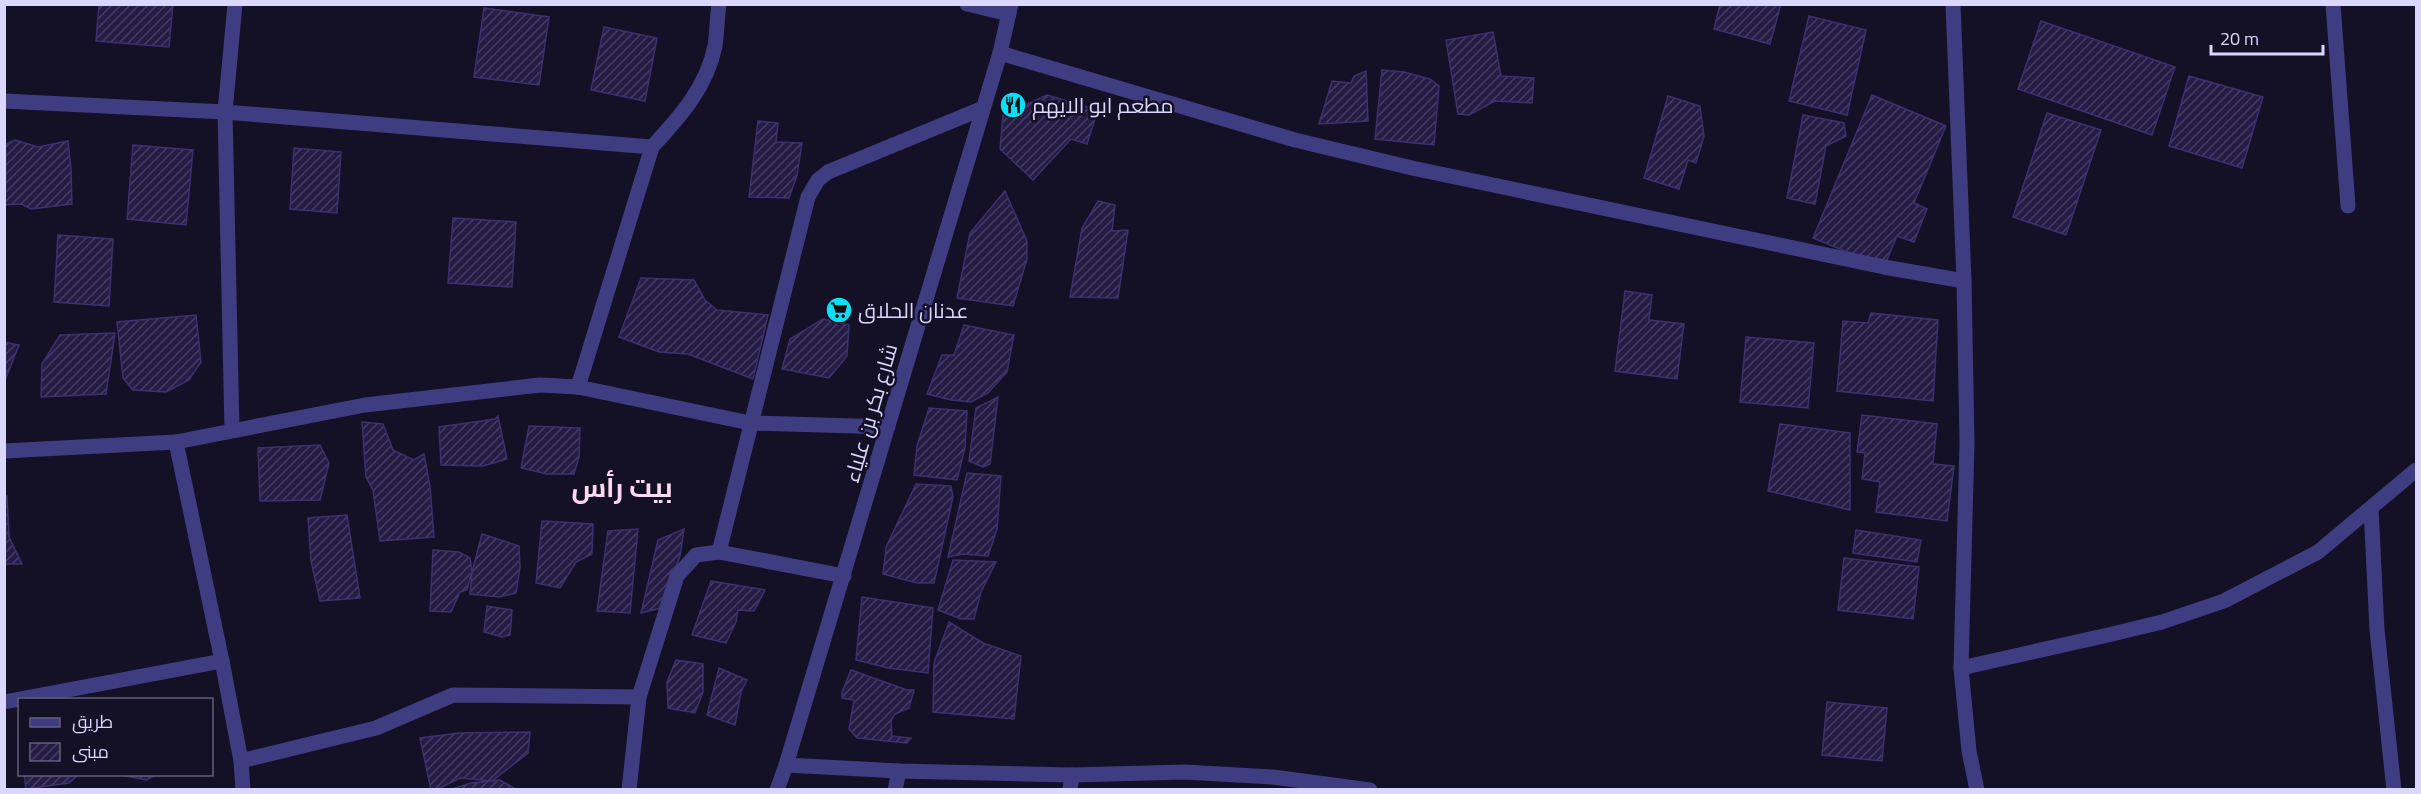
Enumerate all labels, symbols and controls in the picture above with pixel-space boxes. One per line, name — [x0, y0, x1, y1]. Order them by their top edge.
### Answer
scale bar — [2211, 18, 2324, 56]
text: 20 m — [2220, 25, 2259, 52]
place label: مطعم ابو الايهم — [1032, 89, 1174, 121]
restaurant icon: مطعم ابو الايهم — [998, 90, 1028, 120]
place label: عدنان الحلاق — [858, 294, 968, 326]
supermarket icon: عدنان الحلاق — [824, 295, 854, 325]
street label: شارع بكر بن علياء — [835, 340, 905, 486]
district label: بيت رأس — [571, 466, 673, 507]
legend — [18, 698, 213, 776]
text: طريق — [72, 708, 113, 735]
text: مبنى — [72, 738, 109, 765]

